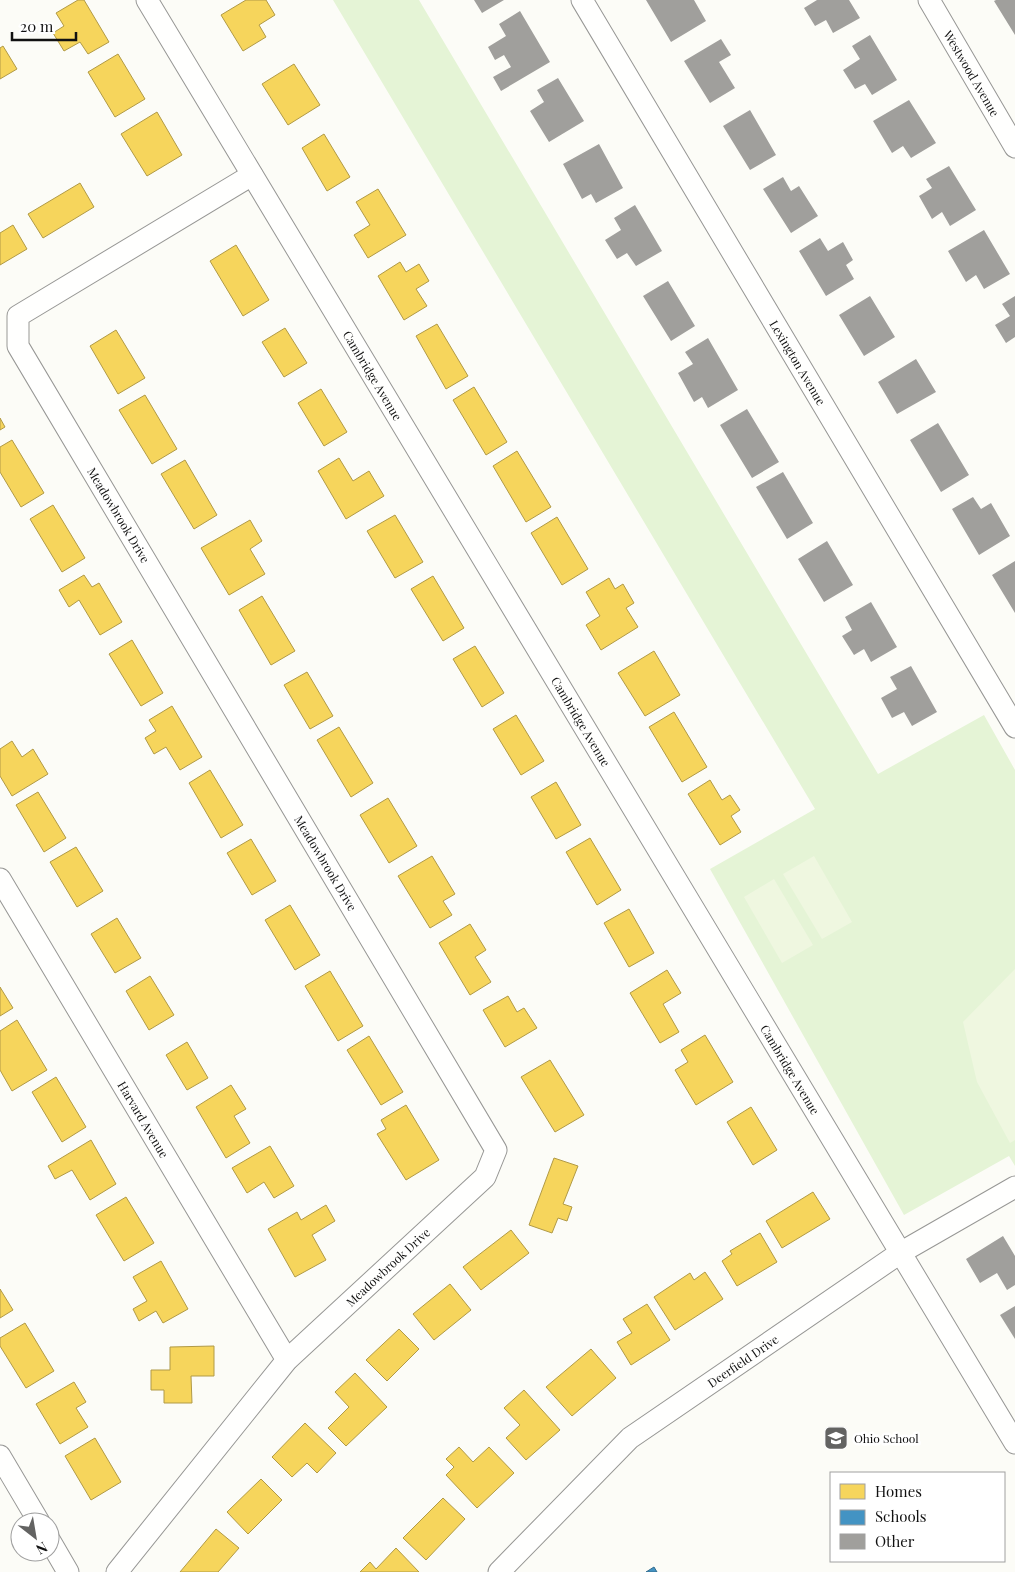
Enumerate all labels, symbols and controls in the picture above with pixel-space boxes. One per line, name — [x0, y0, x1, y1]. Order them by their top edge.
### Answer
scale bar — [12, 10, 76, 42]
text: 20 m — [20, 16, 54, 36]
street label: Westwood Avenue — [940, 26, 1003, 119]
street label: Lexington Avenue — [766, 317, 829, 408]
street label: Cambridge Avenue — [340, 327, 406, 423]
street label: Meadowbrook Drive — [84, 464, 154, 566]
street label: Cambridge Avenue — [548, 674, 614, 769]
street label: Meadowbrook Drive — [291, 812, 361, 914]
street label: Cambridge Avenue — [757, 1022, 823, 1117]
street label: Harvard Avenue — [114, 1078, 172, 1161]
street label: Meadowbrook Drive — [342, 1224, 433, 1310]
street label: Deerfield Drive — [704, 1331, 781, 1391]
school or university icon: Ohio School — [823, 1425, 849, 1451]
place label: Ohio School — [854, 1430, 919, 1446]
legend — [830, 1472, 1005, 1562]
text: Homes — [875, 1481, 922, 1501]
text: Schools — [875, 1506, 927, 1526]
north arrow — [10, 1512, 60, 1562]
text: Other — [875, 1531, 915, 1551]
text: N — [33, 1538, 51, 1559]

